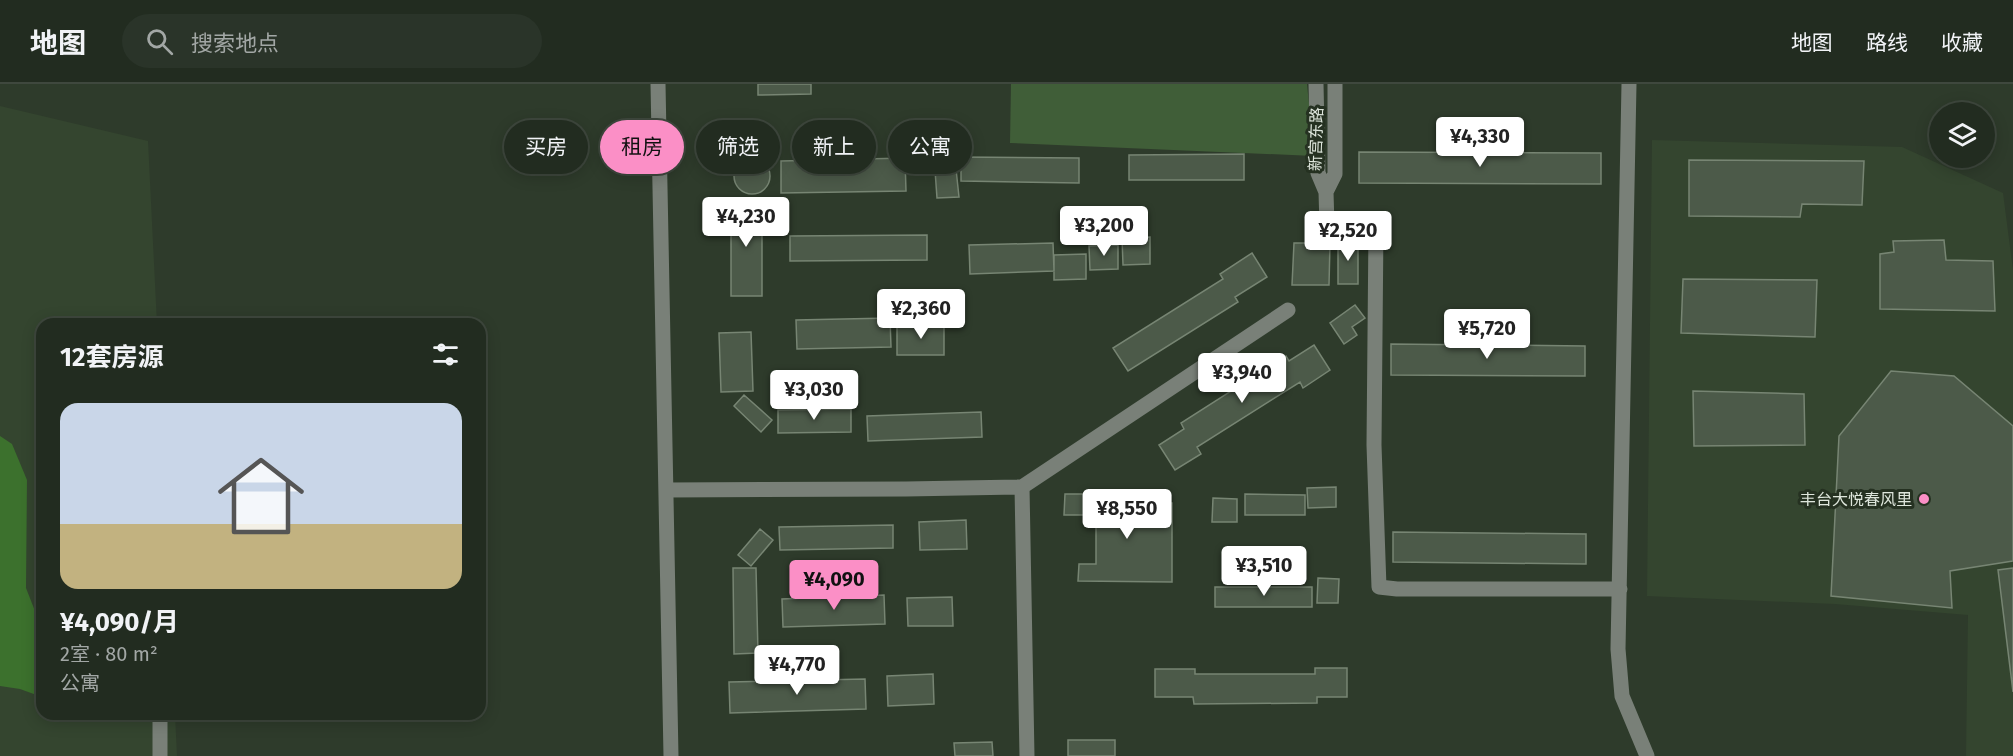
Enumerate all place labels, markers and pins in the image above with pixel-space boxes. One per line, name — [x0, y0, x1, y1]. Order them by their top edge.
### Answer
pin: ¥4,330 — [1431, 117, 1529, 168]
pin: ¥4,230 — [697, 197, 795, 248]
pin: ¥3,200 — [1055, 206, 1153, 257]
pin: ¥2,520 — [1299, 211, 1397, 262]
pin: ¥2,360 — [872, 289, 970, 340]
pin: ¥5,720 — [1438, 309, 1536, 360]
pin: ¥3,940 — [1193, 353, 1291, 404]
pin: ¥3,030 — [765, 370, 863, 421]
pin: ¥8,550 — [1078, 489, 1176, 540]
place label: 丰台大悦春风里 — [1800, 490, 1912, 509]
marker: 丰台大悦春风里 — [1917, 492, 1931, 506]
pin: ¥3,510 — [1215, 546, 1313, 597]
pin: ¥4,090 — [785, 560, 883, 611]
pin: ¥4,770 — [748, 645, 846, 696]

